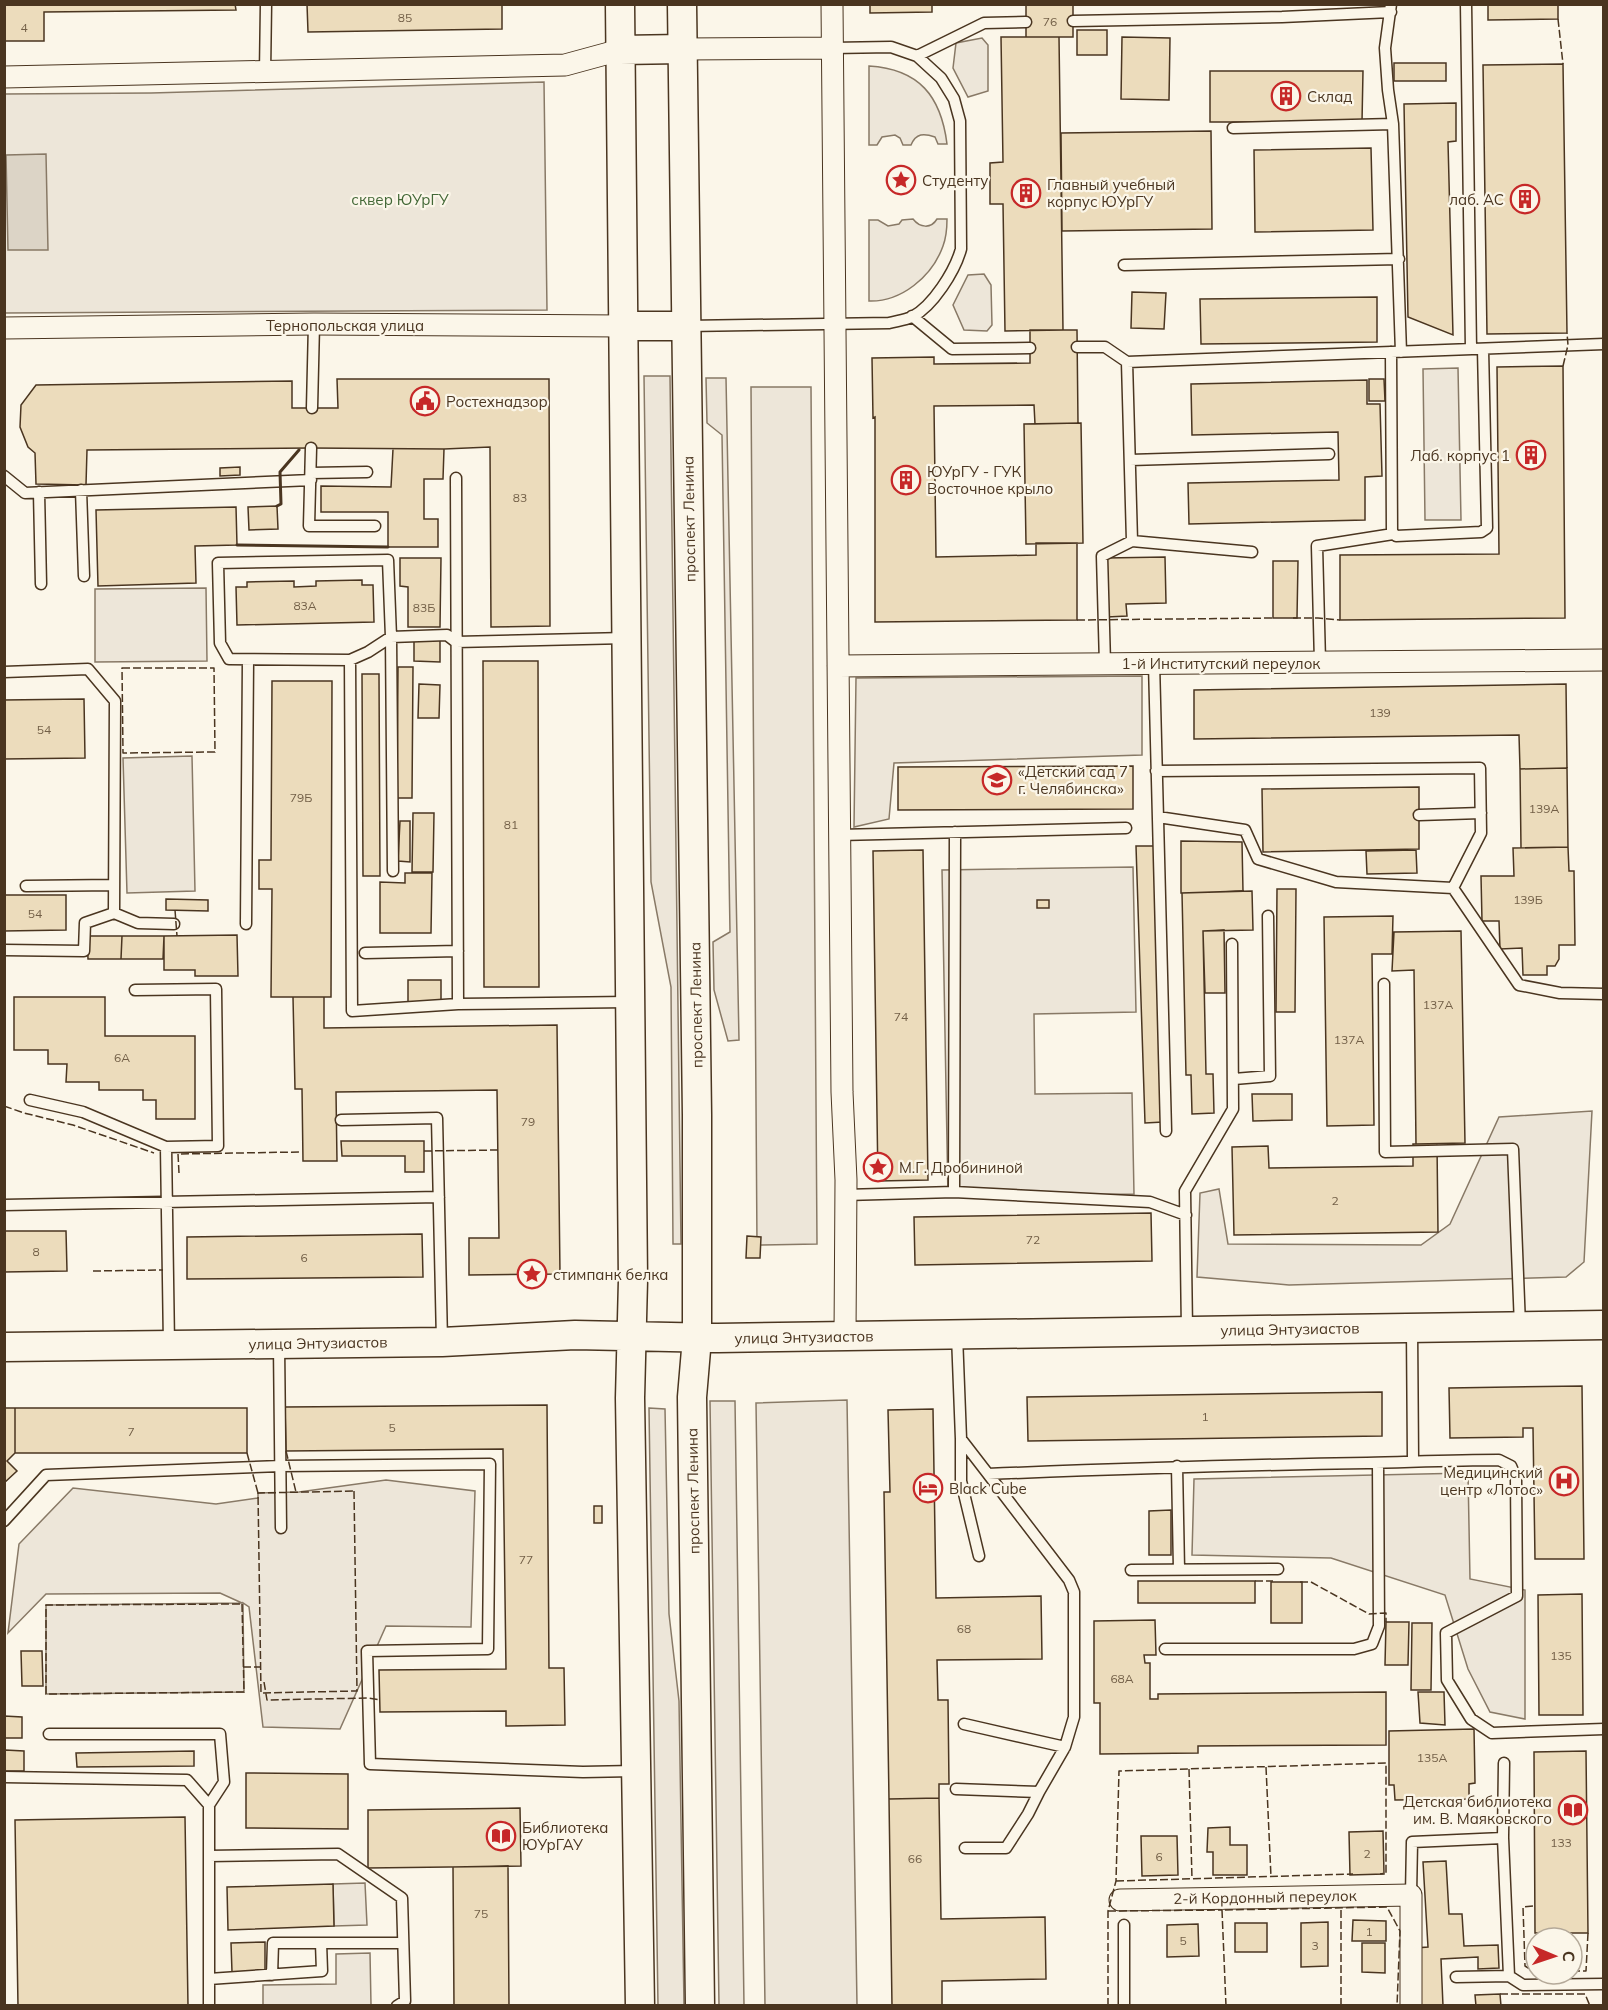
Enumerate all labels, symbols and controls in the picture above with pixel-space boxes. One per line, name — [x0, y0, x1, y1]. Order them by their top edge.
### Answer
house number: 85 — [398, 10, 412, 25]
house number: 76 — [1043, 14, 1057, 29]
house number: 4 — [20, 20, 28, 35]
building icon: Склад — [1270, 80, 1302, 112]
place label: Склад — [1307, 87, 1352, 106]
place icon: Студенту — [885, 164, 917, 196]
place label: Студенту — [922, 171, 988, 190]
place label: Главный учебный корпус ЮУрГУ — [1047, 175, 1175, 211]
building icon: Главный учебный корпус ЮУрГУ — [1010, 177, 1042, 209]
building icon: лаб. АС — [1509, 183, 1541, 215]
park label: сквер ЮУрГУ — [351, 190, 449, 209]
place label: лаб. АС — [1449, 190, 1504, 209]
street label: Тернопольская улица — [266, 316, 424, 335]
public building icon: Ростехнадзор — [409, 385, 441, 417]
place label: Ростехнадзор — [446, 392, 548, 411]
building icon: Лаб. корпус 1 — [1515, 439, 1547, 471]
place label: Лаб. корпус 1 — [1410, 446, 1510, 465]
street label: проспект Ленина — [678, 456, 700, 582]
place label: ЮУрГУ - ГУК Восточное крыло — [927, 462, 1053, 498]
building icon: ЮУрГУ - ГУК Восточное крыло — [890, 464, 922, 496]
house number: 83 — [513, 490, 527, 505]
house number: 83А — [293, 598, 317, 613]
house number: 83Б — [413, 600, 435, 615]
street label: 1-й Институтский переулок — [1122, 654, 1321, 673]
house number: 139 — [1369, 705, 1391, 720]
house number: 54 — [37, 722, 51, 737]
place label: «Детский сад 7 г. Челябинска» — [1018, 762, 1128, 798]
school or university icon: «Детский сад 7 г. Челябинска» — [981, 764, 1013, 796]
house number: 79Б — [290, 790, 312, 805]
house number: 139А — [1529, 801, 1559, 816]
house number: 81 — [504, 817, 518, 832]
house number: 139Б — [1513, 892, 1543, 907]
house number: 54 — [28, 906, 42, 921]
street label: проспект Ленина — [685, 942, 707, 1068]
house number: 137А — [1423, 997, 1453, 1012]
house number: 74 — [894, 1009, 908, 1024]
house number: 137А — [1334, 1032, 1364, 1047]
house number: 6А — [114, 1050, 130, 1065]
house number: 79 — [521, 1114, 535, 1129]
place icon: М.Г. Дробининой — [862, 1151, 894, 1183]
place label: М.Г. Дробининой — [899, 1158, 1023, 1177]
house number: 2 — [1331, 1193, 1339, 1208]
house number: 72 — [1026, 1232, 1040, 1247]
house number: 8 — [32, 1244, 40, 1259]
house number: 6 — [300, 1250, 308, 1265]
place icon: стимпанк белка — [516, 1258, 548, 1290]
place label: стимпанк белка — [553, 1265, 669, 1284]
street label: улица Энтузиастов — [1220, 1318, 1360, 1340]
street label: улица Энтузиастов — [734, 1326, 874, 1348]
street label: улица Энтузиастов — [248, 1332, 388, 1354]
house number: 1 — [1201, 1409, 1209, 1424]
house number: 5 — [388, 1420, 396, 1435]
house number: 7 — [127, 1424, 135, 1439]
street label: проспект Ленина — [682, 1428, 704, 1554]
place label: Медицинский центр «Лотос» — [1440, 1463, 1543, 1499]
hospital icon: Медицинский центр «Лотос» — [1548, 1465, 1580, 1497]
hotel icon: Black Cube — [912, 1472, 944, 1504]
place label: Black Cube — [949, 1479, 1027, 1498]
house number: 77 — [519, 1552, 533, 1567]
house number: 68 — [957, 1621, 971, 1636]
house number: 135 — [1550, 1648, 1572, 1663]
house number: 68А — [1110, 1671, 1134, 1686]
house number: 135А — [1417, 1750, 1447, 1765]
place label: Детская библиотека им. В. Маяковского — [1403, 1792, 1552, 1828]
library icon: Детская библиотека им. В. Маяковского — [1557, 1794, 1589, 1826]
place label: Библиотека ЮУрГАУ — [522, 1818, 608, 1854]
library icon: Библиотека ЮУрГАУ — [485, 1820, 517, 1852]
house number: 133 — [1550, 1835, 1572, 1850]
house number: 2 — [1363, 1846, 1371, 1861]
house number: 6 — [1155, 1849, 1163, 1864]
house number: 66 — [908, 1851, 922, 1866]
street label: 2-й Кордонный переулок — [1173, 1886, 1358, 1908]
house number: 75 — [474, 1906, 488, 1921]
house number: 1 — [1365, 1924, 1373, 1939]
north arrow — [1524, 1926, 1584, 1986]
house number: 5 — [1179, 1933, 1187, 1948]
house number: 3 — [1311, 1938, 1319, 1953]
text: С — [1559, 1951, 1579, 1962]

